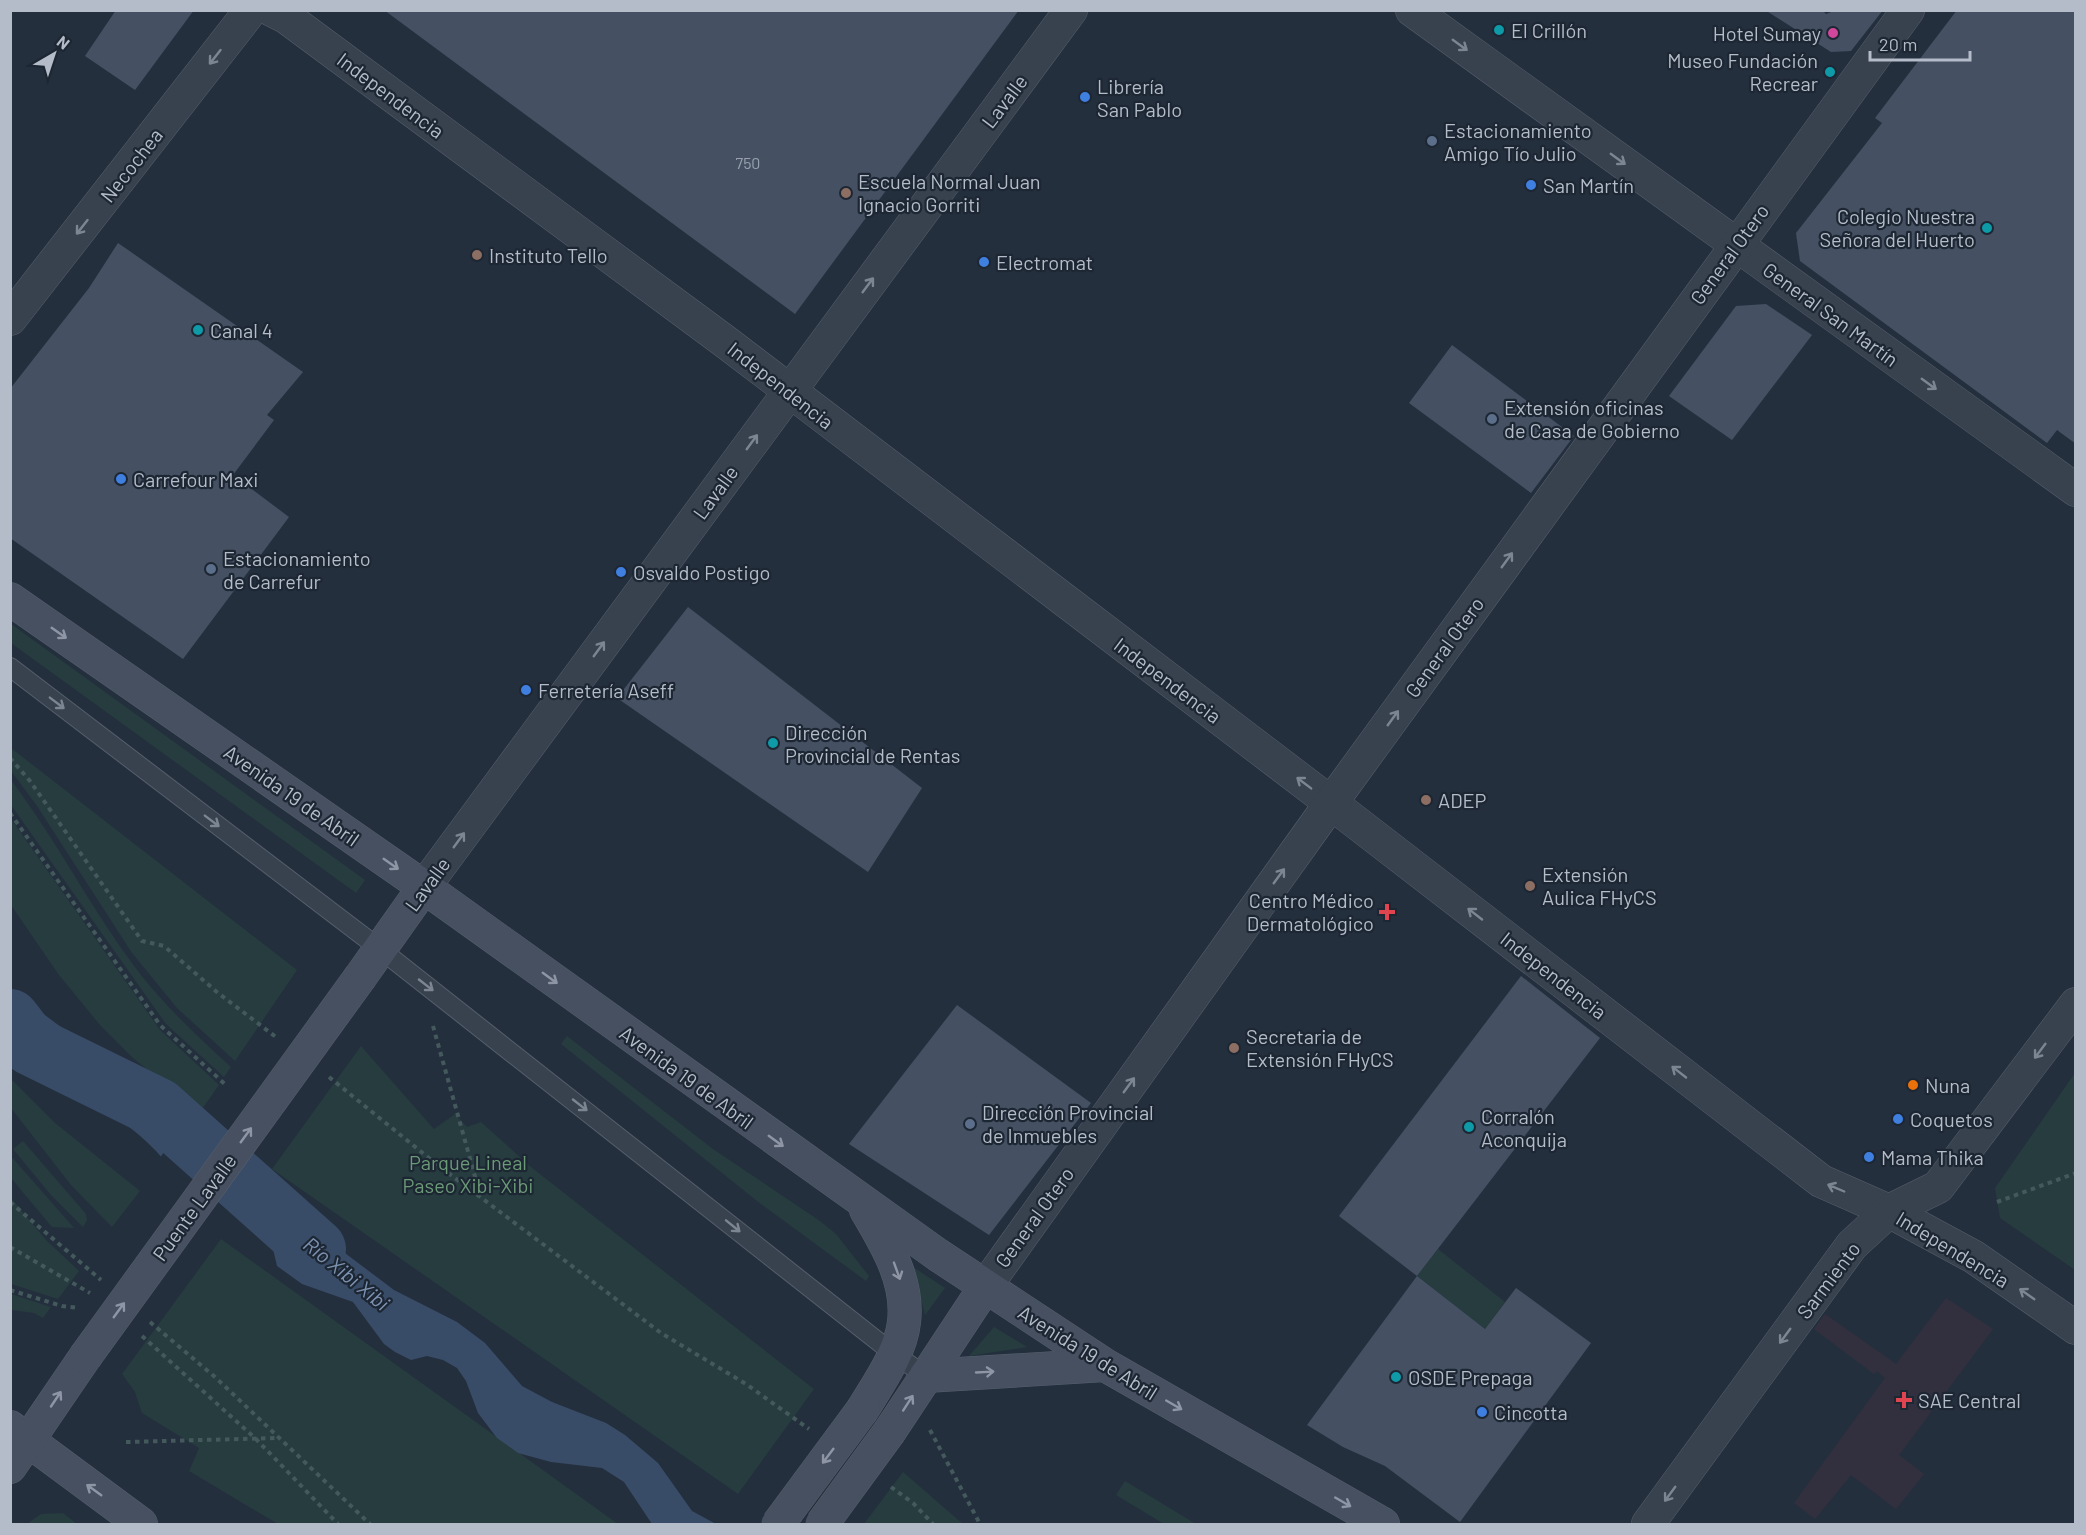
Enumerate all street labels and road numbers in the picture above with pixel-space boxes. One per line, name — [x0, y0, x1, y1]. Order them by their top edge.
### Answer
street label: Independencia — [333, 47, 449, 143]
street label: Lavalle — [976, 69, 1032, 133]
street label: Necochea — [95, 123, 167, 207]
street label: General Otero — [1684, 199, 1774, 309]
street label: General San Martín — [1759, 257, 1903, 371]
street label: Independencia — [723, 336, 839, 434]
street label: Lavalle — [687, 460, 743, 524]
street label: General Otero — [1399, 592, 1489, 702]
street label: Independencia — [1110, 632, 1226, 728]
street label: Avenida 19 de Abril — [220, 739, 364, 851]
street label: Lavalle — [399, 852, 455, 916]
street label: Independencia — [1496, 926, 1612, 1024]
street label: Avenida 19 de Abril — [615, 1020, 759, 1134]
street label: Puente Lavalle — [147, 1149, 241, 1265]
street label: General Otero — [989, 1162, 1079, 1272]
street label: Independencia — [1892, 1206, 2014, 1292]
street label: Sarmiento — [1791, 1237, 1865, 1323]
street label: Avenida 19 de Abril — [1014, 1300, 1162, 1404]

